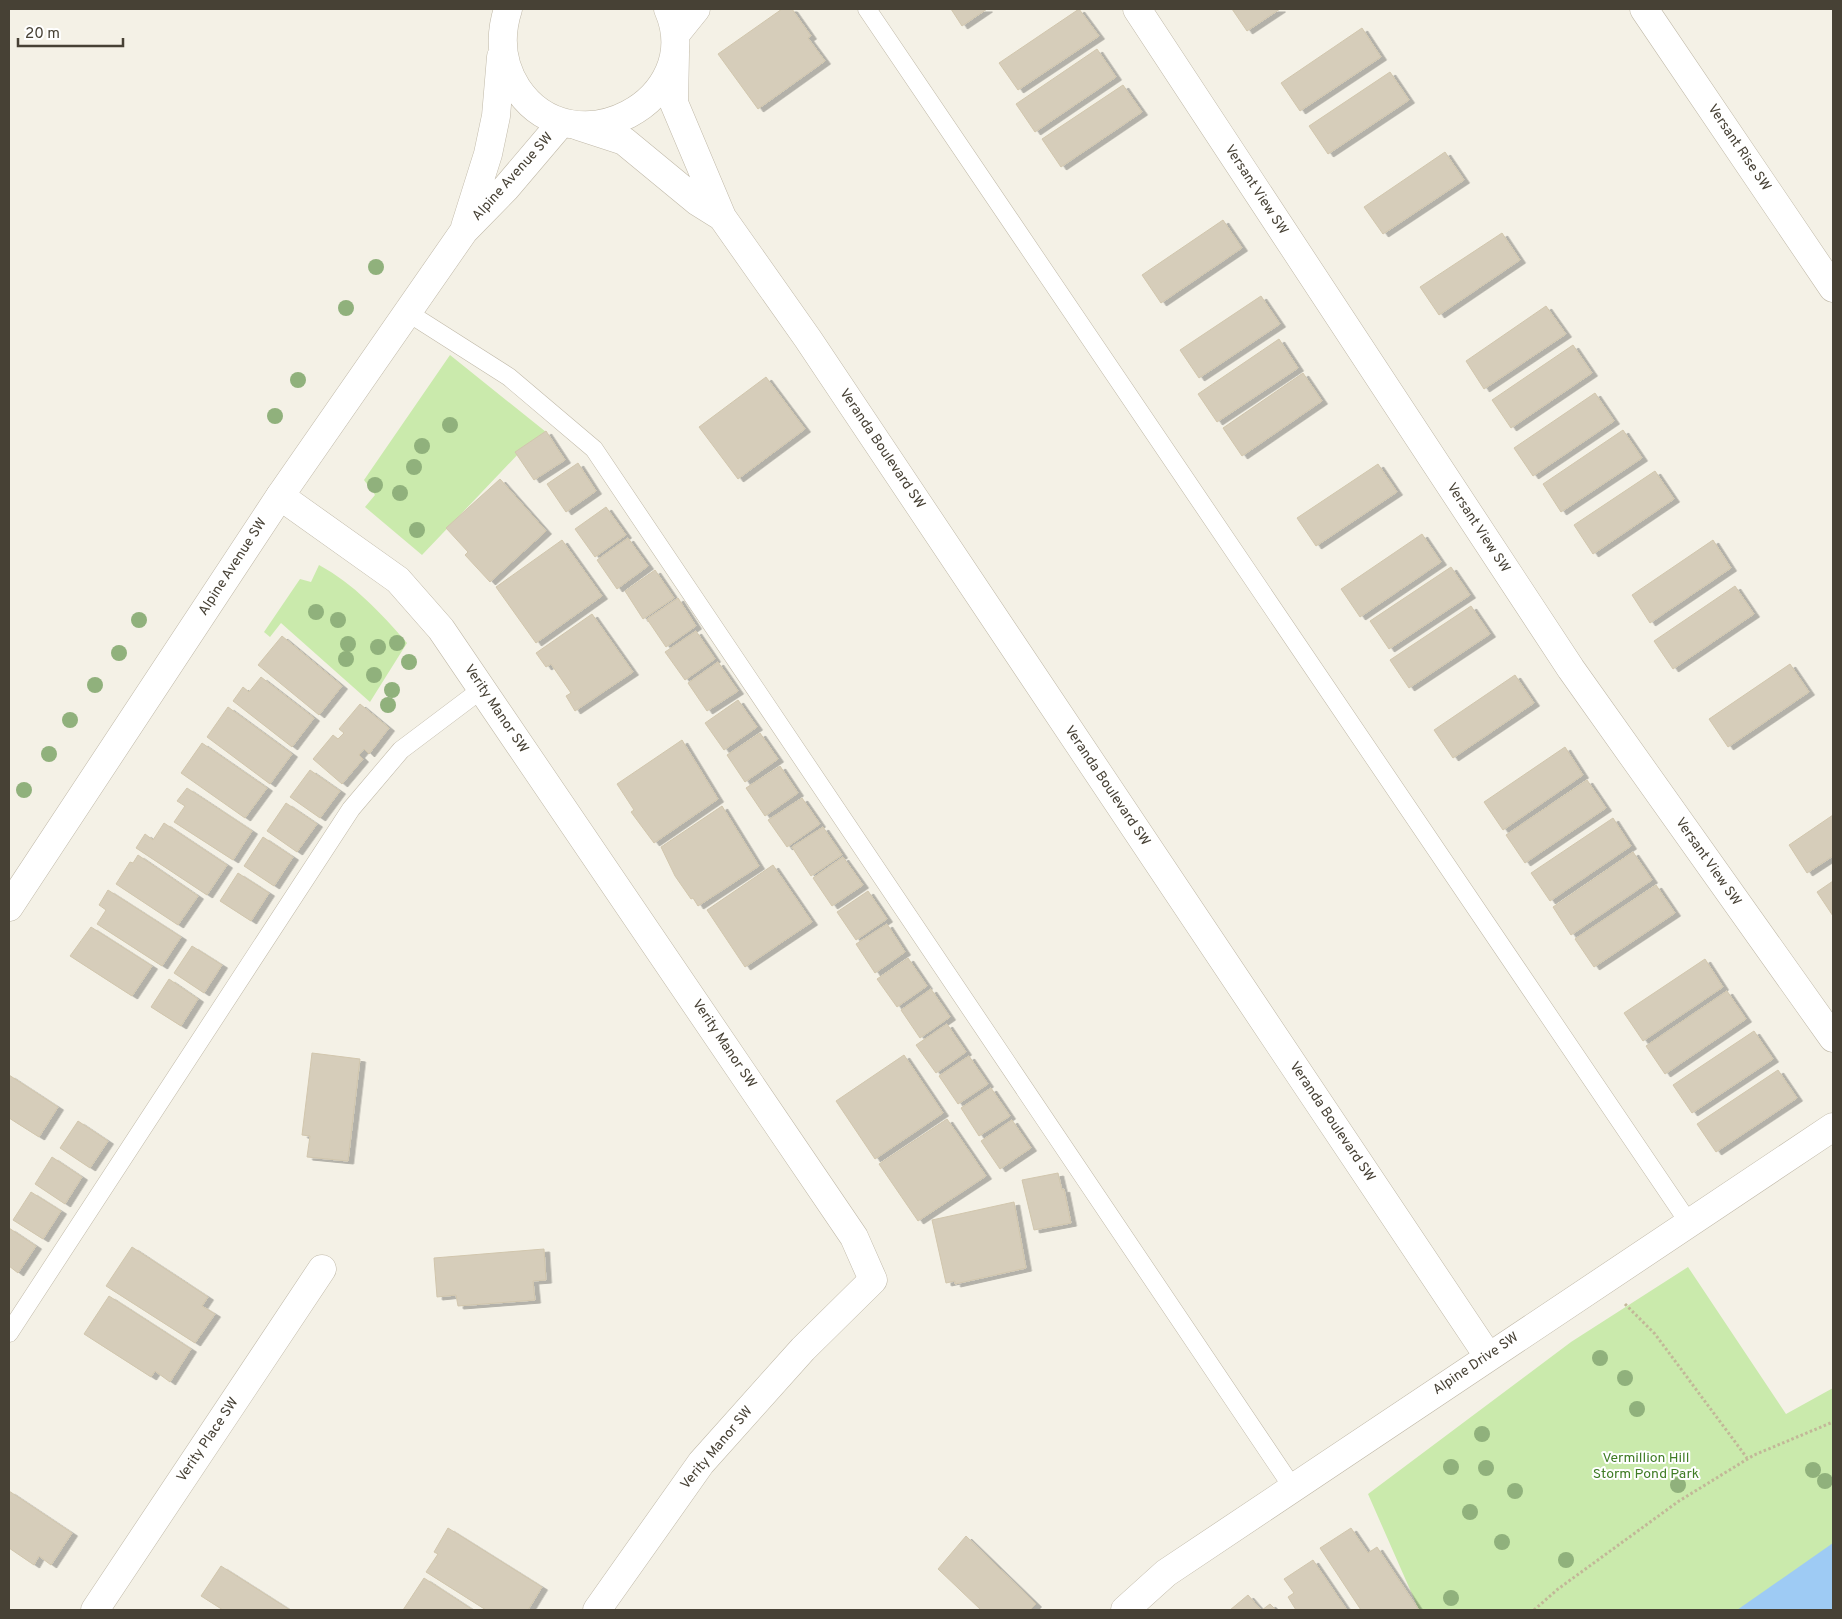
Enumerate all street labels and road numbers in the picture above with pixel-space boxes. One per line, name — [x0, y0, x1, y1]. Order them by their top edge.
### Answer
street label: Versant Rise SW — [1704, 101, 1774, 195]
street label: Alpine Avenue SW — [469, 129, 557, 225]
street label: Versant View SW — [1221, 142, 1291, 238]
street label: Veranda Boulevard SW — [835, 386, 929, 513]
street label: Versant View SW — [1443, 480, 1513, 576]
street label: Alpine Avenue SW — [195, 515, 271, 619]
street label: Verity Manor SW — [460, 662, 532, 757]
street label: Veranda Boulevard SW — [1060, 723, 1154, 850]
street label: Versant View SW — [1671, 815, 1745, 910]
street label: Verity Manor SW — [688, 997, 760, 1092]
street label: Veranda Boulevard SW — [1285, 1059, 1379, 1186]
street label: Alpine Drive SW — [1430, 1329, 1522, 1399]
street label: Verity Place SW — [174, 1394, 243, 1485]
street label: Verity Manor SW — [677, 1403, 757, 1493]

